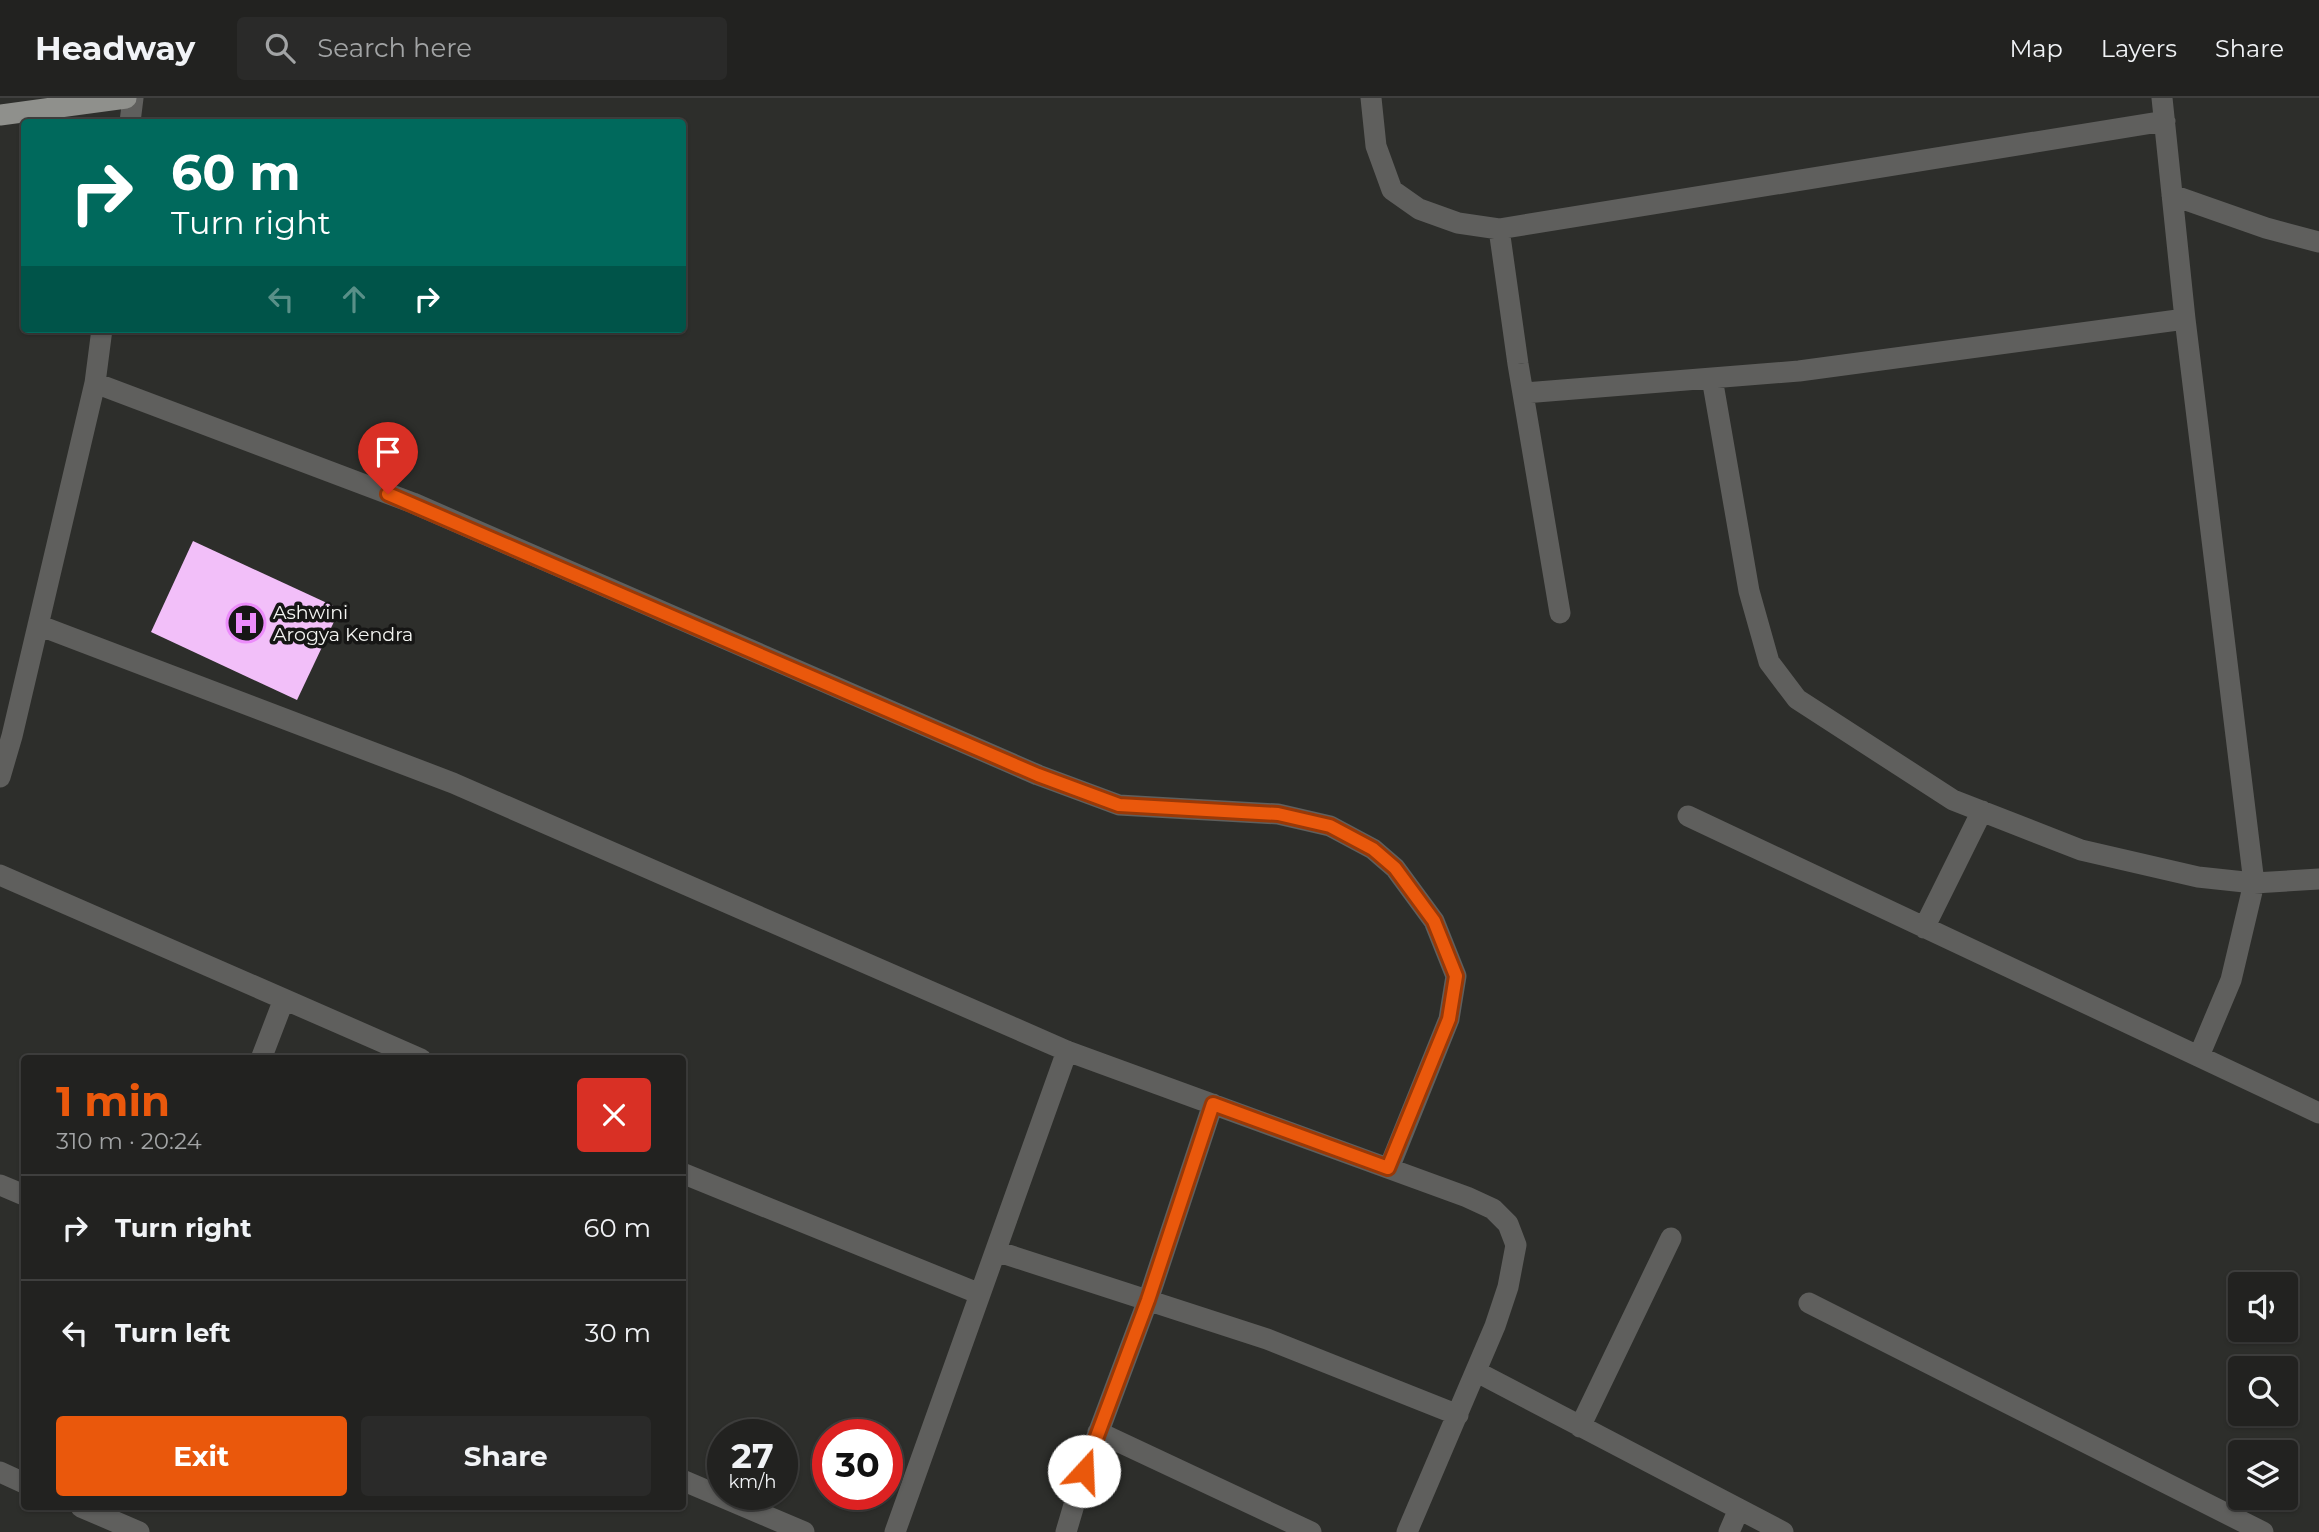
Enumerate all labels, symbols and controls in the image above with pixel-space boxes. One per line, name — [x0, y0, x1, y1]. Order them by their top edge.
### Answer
search box — [237, 17, 727, 80]
text: Headway — [35, 28, 195, 68]
icon: search — [261, 29, 299, 67]
text: Search here — [317, 32, 472, 64]
text: Map — [2009, 34, 2063, 63]
text: Layers — [2101, 34, 2177, 63]
text: Share — [2215, 34, 2284, 63]
text: 60 m — [171, 143, 301, 202]
icon: right — [56, 147, 147, 238]
text: Turn right — [171, 203, 331, 242]
icon: left — [262, 280, 300, 318]
icon: ahead — [335, 280, 373, 318]
icon: right — [408, 280, 446, 318]
pin — [358, 422, 418, 494]
icon: arrive — [369, 433, 407, 471]
place label: Ashwini Arogya Kendra — [273, 601, 413, 646]
hospital icon: Ashwini Arogya Kendra — [225, 602, 267, 644]
text: 1 min — [56, 1075, 170, 1127]
button: close — [577, 1078, 651, 1152]
text: 310 m · 20:24 — [56, 1127, 202, 1155]
icon: right — [56, 1209, 94, 1247]
text: Turn right — [115, 1212, 251, 1244]
text: 60 m — [584, 1212, 651, 1244]
map controls — [2228, 1272, 2298, 1510]
button: sound — [2228, 1272, 2298, 1342]
icon: left — [56, 1314, 94, 1352]
text: Turn left — [115, 1317, 231, 1349]
text: 30 m — [585, 1317, 651, 1349]
button: search — [2228, 1356, 2298, 1426]
button: Exit — [56, 1416, 347, 1496]
button: Share — [361, 1416, 651, 1496]
speed limit sign: 30 — [812, 1419, 903, 1510]
text: 27 — [731, 1434, 774, 1477]
position arrow — [1047, 1434, 1121, 1508]
button: layers — [2228, 1440, 2298, 1510]
text: km/h — [728, 1471, 777, 1493]

